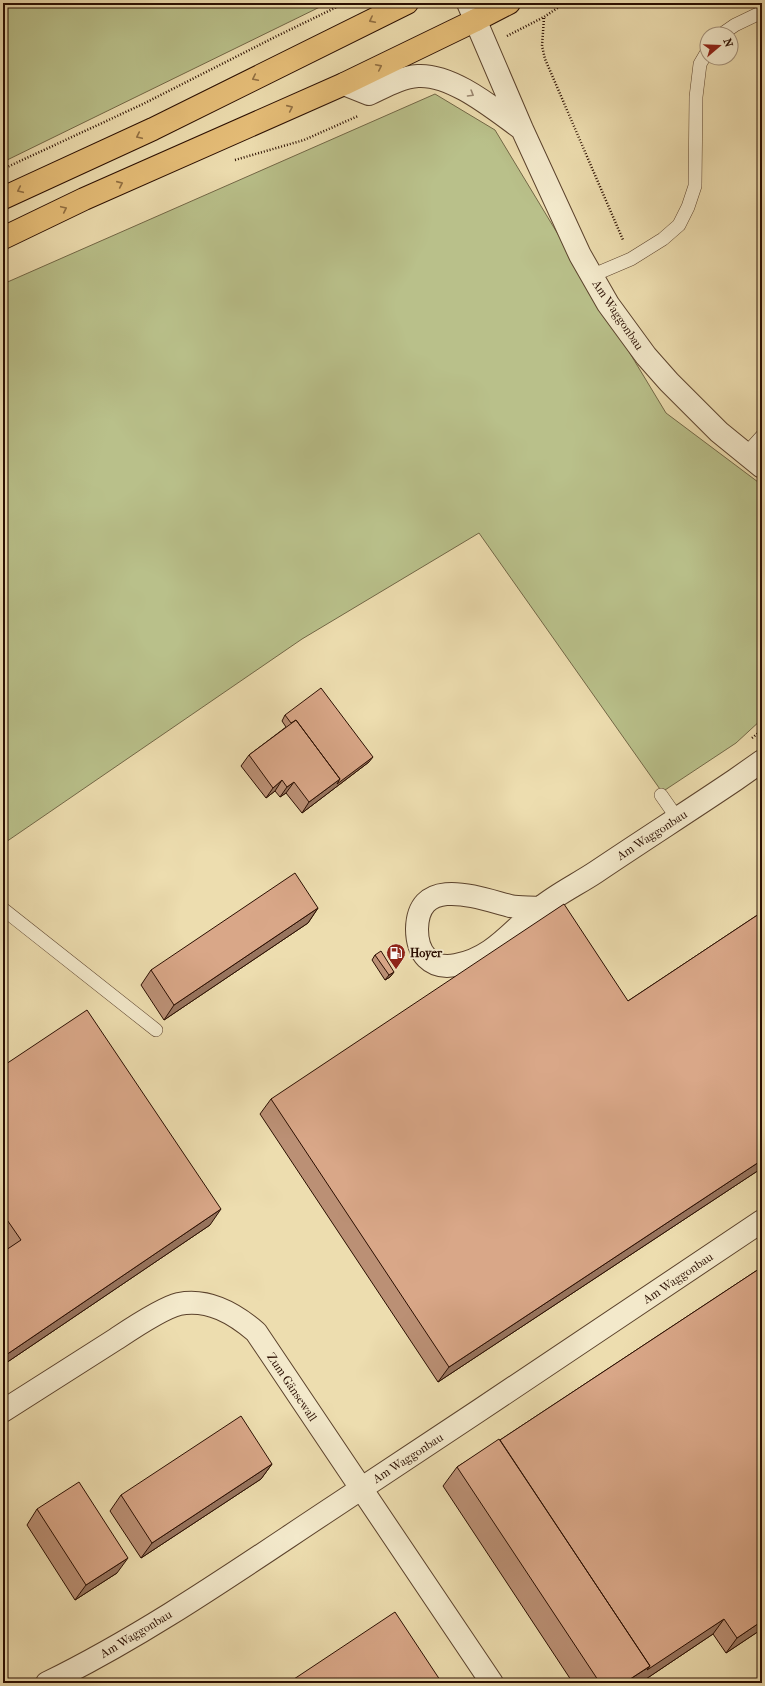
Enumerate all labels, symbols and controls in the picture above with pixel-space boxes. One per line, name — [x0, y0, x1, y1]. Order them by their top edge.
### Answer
one-way arrow — [368, 16, 376, 23]
north arrow — [699, 26, 739, 66]
text: N — [720, 37, 736, 50]
one-way arrow — [375, 64, 382, 71]
one-way arrow — [252, 74, 260, 81]
one-way arrow — [467, 90, 474, 97]
one-way arrow — [286, 105, 294, 113]
one-way arrow — [135, 131, 143, 139]
one-way arrow — [116, 180, 123, 188]
one-way arrow — [17, 185, 25, 193]
one-way arrow — [59, 206, 67, 214]
street label: Am Waggonbau — [589, 277, 647, 353]
street label: Am Waggonbau — [613, 807, 690, 864]
fuel station icon: Hoyer — [385, 942, 407, 970]
place label: Hoyer — [410, 946, 443, 961]
street label: Am Waggonbau — [640, 1249, 716, 1307]
street label: Zum Gänsewall — [264, 1350, 320, 1424]
street label: Am Waggonbau — [369, 1430, 446, 1487]
street label: Am Waggonbau — [97, 1607, 175, 1661]

